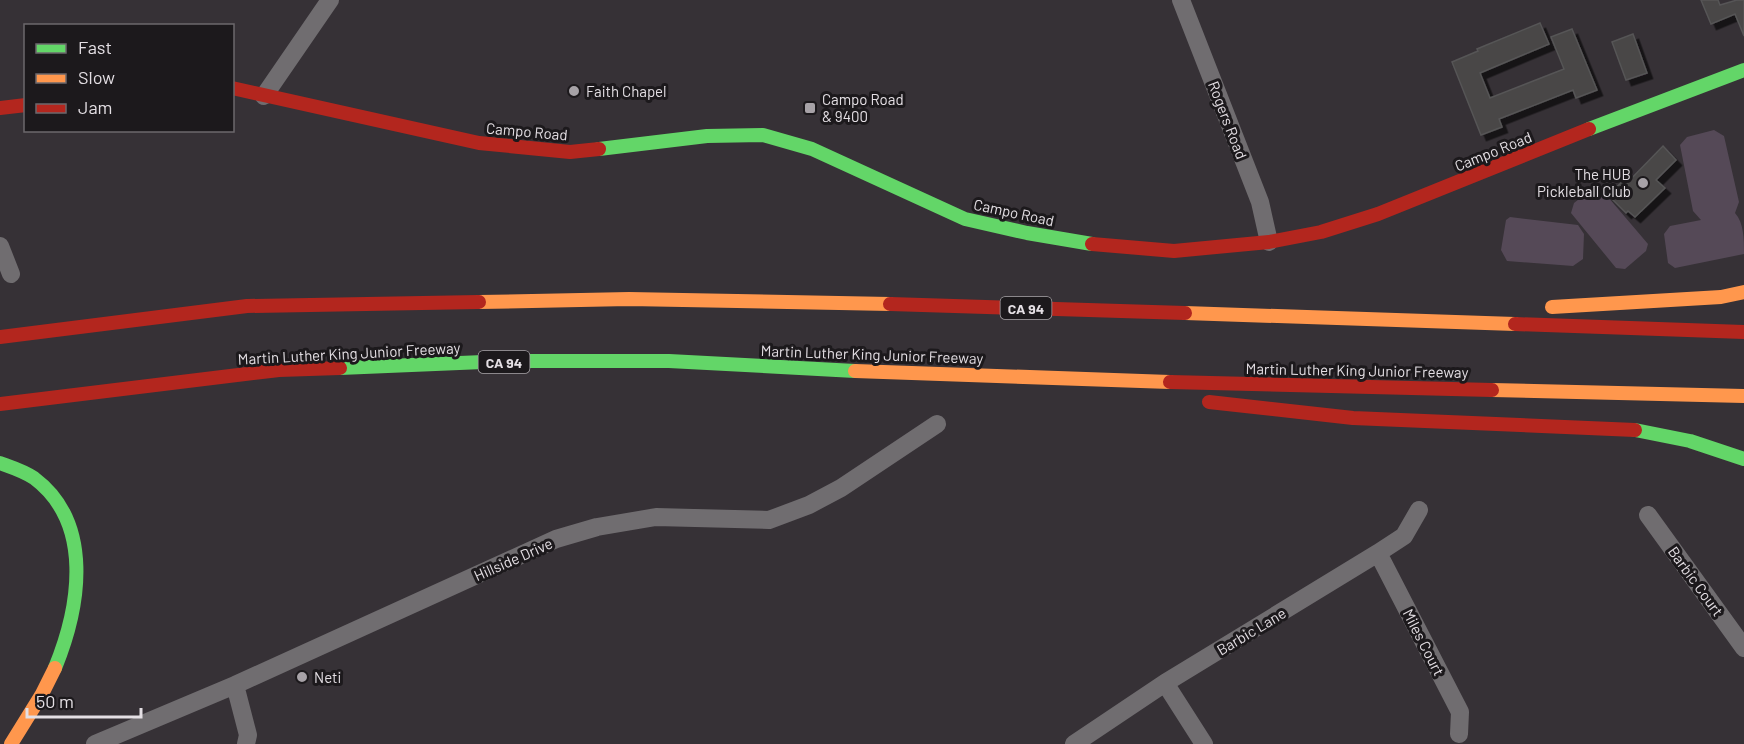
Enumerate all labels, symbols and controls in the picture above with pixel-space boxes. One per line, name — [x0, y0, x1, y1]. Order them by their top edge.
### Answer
legend — [24, 24, 234, 132]
text: Fast — [78, 36, 112, 58]
text: Slow — [78, 66, 115, 88]
street label: Rogers Road — [1205, 78, 1251, 162]
place label: Faith Chapel — [586, 82, 667, 100]
marker: Faith Chapel — [567, 84, 581, 98]
place label: Campo Road & 9400 — [822, 90, 904, 125]
text: Jam — [78, 96, 112, 118]
marker: Campo Road & 9400 — [803, 101, 817, 115]
street label: Campo Road — [486, 118, 568, 144]
street label: Campo Road — [1452, 127, 1534, 175]
place label: The HUB Pickleball Club — [1537, 165, 1631, 200]
marker: The HUB Pickleball Club — [1636, 176, 1650, 190]
street label: Campo Road — [972, 195, 1056, 229]
road number: CA 94 — [1000, 297, 1052, 319]
street label: Martin Luther King Junior Freeway — [237, 338, 461, 368]
street label: Martin Luther King Junior Freeway — [760, 341, 984, 367]
road number: CA 94 — [478, 351, 530, 373]
street label: Martin Luther King Junior Freeway — [1245, 359, 1469, 381]
street label: Hillside Drive — [471, 534, 555, 584]
street label: Barbic Court — [1665, 543, 1727, 619]
street label: Barbic Lane — [1213, 603, 1289, 659]
street label: Miles Court — [1400, 606, 1448, 678]
place label: Neti — [314, 668, 341, 686]
marker: Neti — [295, 670, 309, 684]
scale bar — [27, 681, 141, 719]
text: 50 m — [36, 690, 74, 712]

